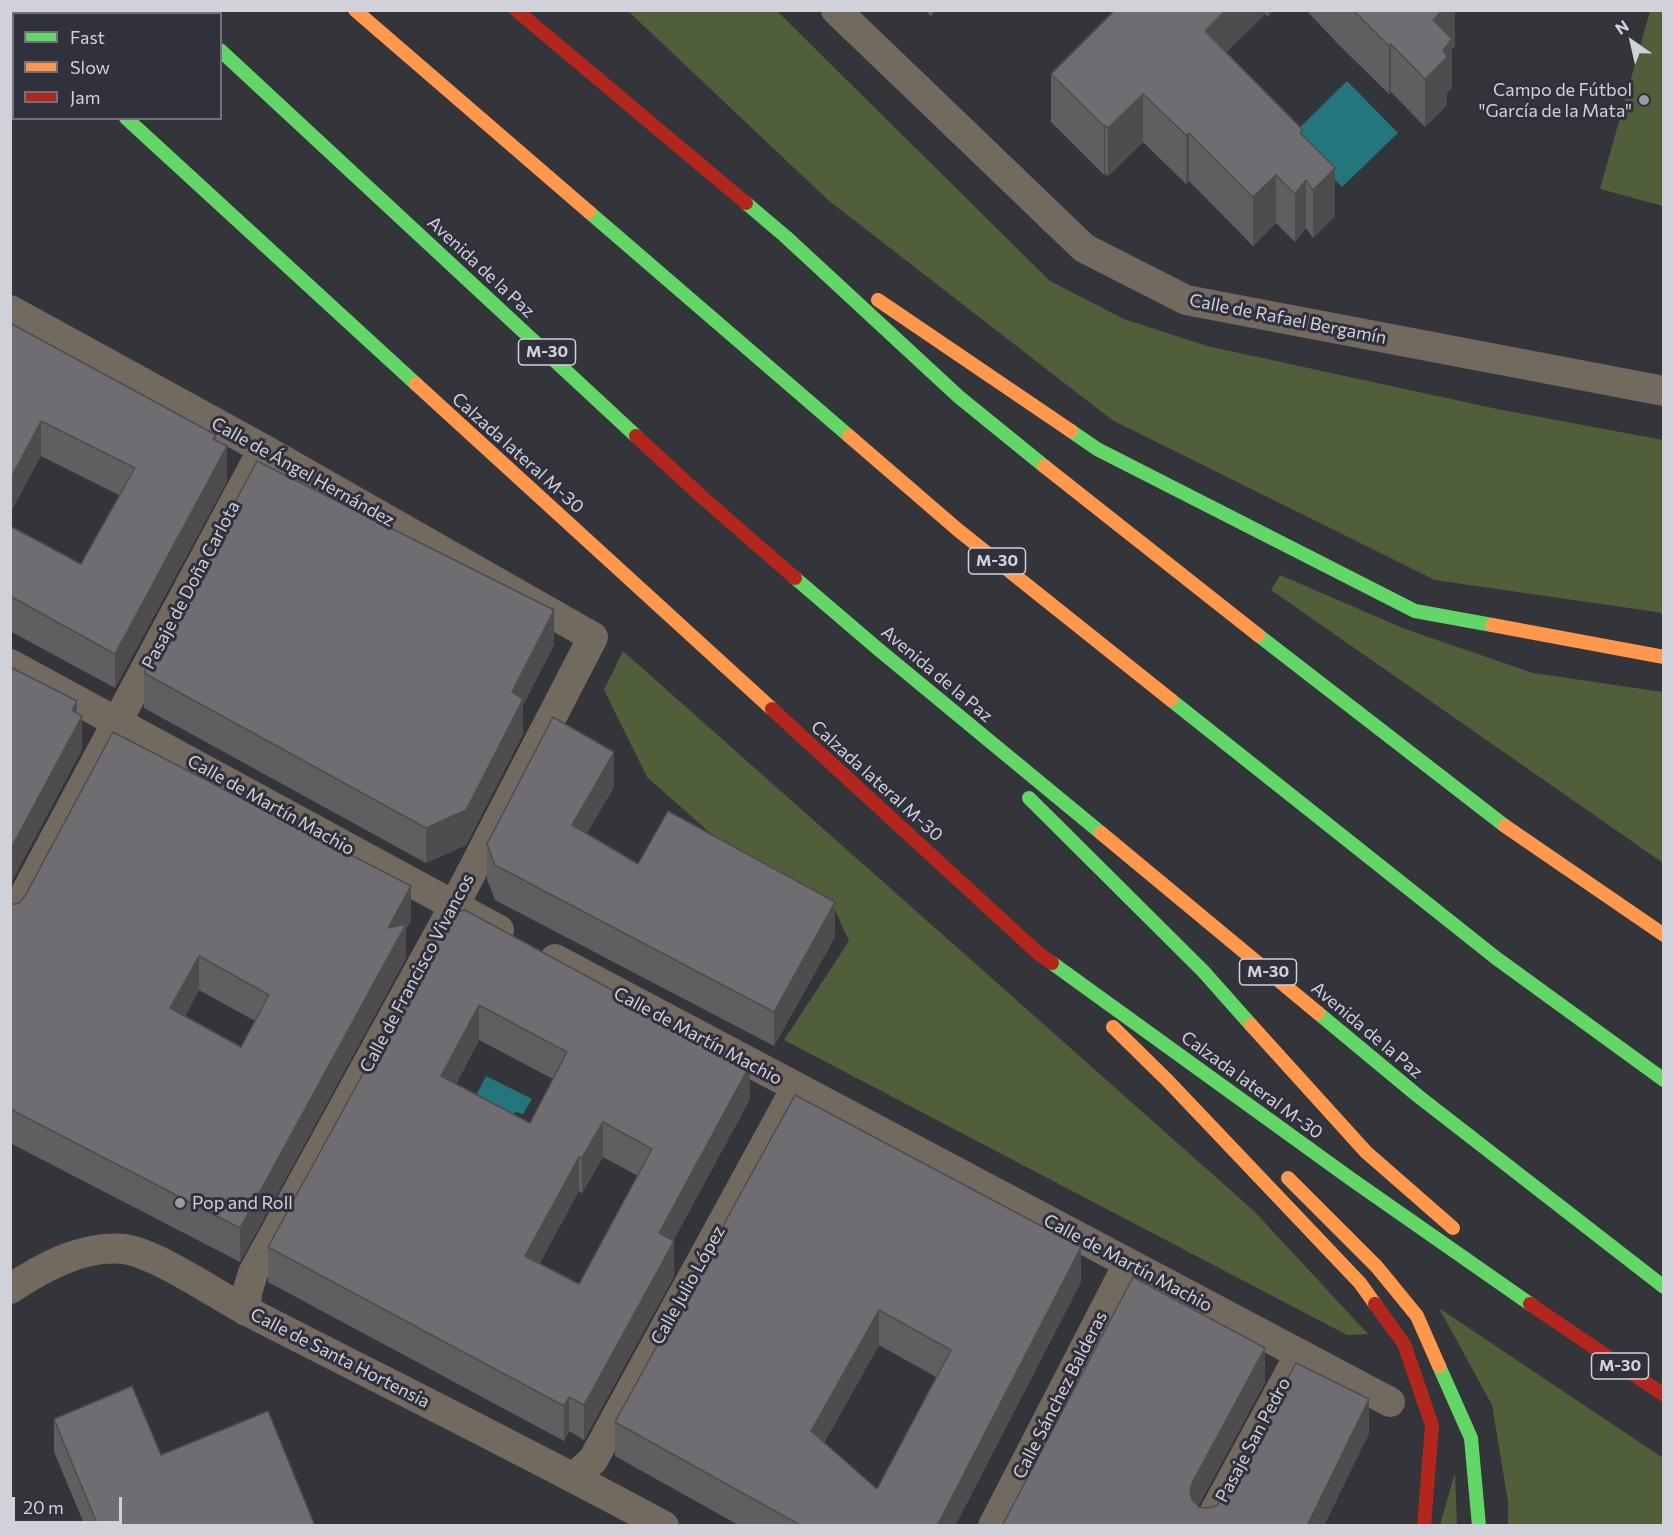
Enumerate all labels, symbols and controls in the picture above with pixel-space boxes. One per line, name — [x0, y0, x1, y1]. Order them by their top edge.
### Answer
legend — [12, 12, 222, 120]
north arrow — [1602, 12, 1662, 72]
text: N — [1611, 15, 1632, 38]
text: Fast — [70, 26, 105, 48]
text: Slow — [70, 56, 110, 78]
place label: Campo de Fútbol "García de la Mata" — [1479, 79, 1632, 122]
text: Jam — [70, 86, 100, 108]
marker: Campo de Fútbol "García de la Mata" — [1637, 93, 1651, 107]
street label: Avenida de la Paz — [423, 212, 539, 322]
street label: Calle de Rafael Bergamín — [1188, 289, 1388, 349]
road number: M-30 — [518, 339, 576, 365]
street label: Calzada lateral M-30 — [448, 388, 588, 518]
street label: Calle de Ángel Hernández — [208, 413, 398, 531]
street label: Pasaje de Doña Carlota — [137, 497, 245, 673]
road number: M-30 — [968, 548, 1026, 574]
street label: Avenida de la Paz — [877, 621, 997, 727]
street label: Calzada lateral M-30 — [807, 716, 947, 846]
street label: Calle de Martín Machio — [184, 750, 358, 860]
street label: Calle de Francisco Vivancos — [355, 870, 479, 1076]
road number: M-30 — [1240, 959, 1296, 985]
street label: Avenida de la Paz — [1307, 977, 1427, 1083]
street label: Calle de Martín Machio — [610, 982, 786, 1090]
street label: Calzada lateral M-30 — [1177, 1026, 1327, 1144]
place label: Pop and Roll — [192, 1192, 293, 1214]
marker: Pop and Roll — [173, 1196, 187, 1210]
street label: Calle de Martín Machio — [1040, 1209, 1216, 1317]
street label: Calle Julio López — [646, 1222, 730, 1348]
street label: Calle de Santa Hortensia — [247, 1303, 433, 1413]
street label: Calle Sánchez Balderas — [1008, 1308, 1112, 1482]
road number: M-30 — [1592, 1353, 1648, 1379]
street label: Pasaje San Pedro — [1211, 1374, 1295, 1506]
scale bar — [15, 1485, 124, 1523]
text: 20 m — [23, 1496, 64, 1518]

